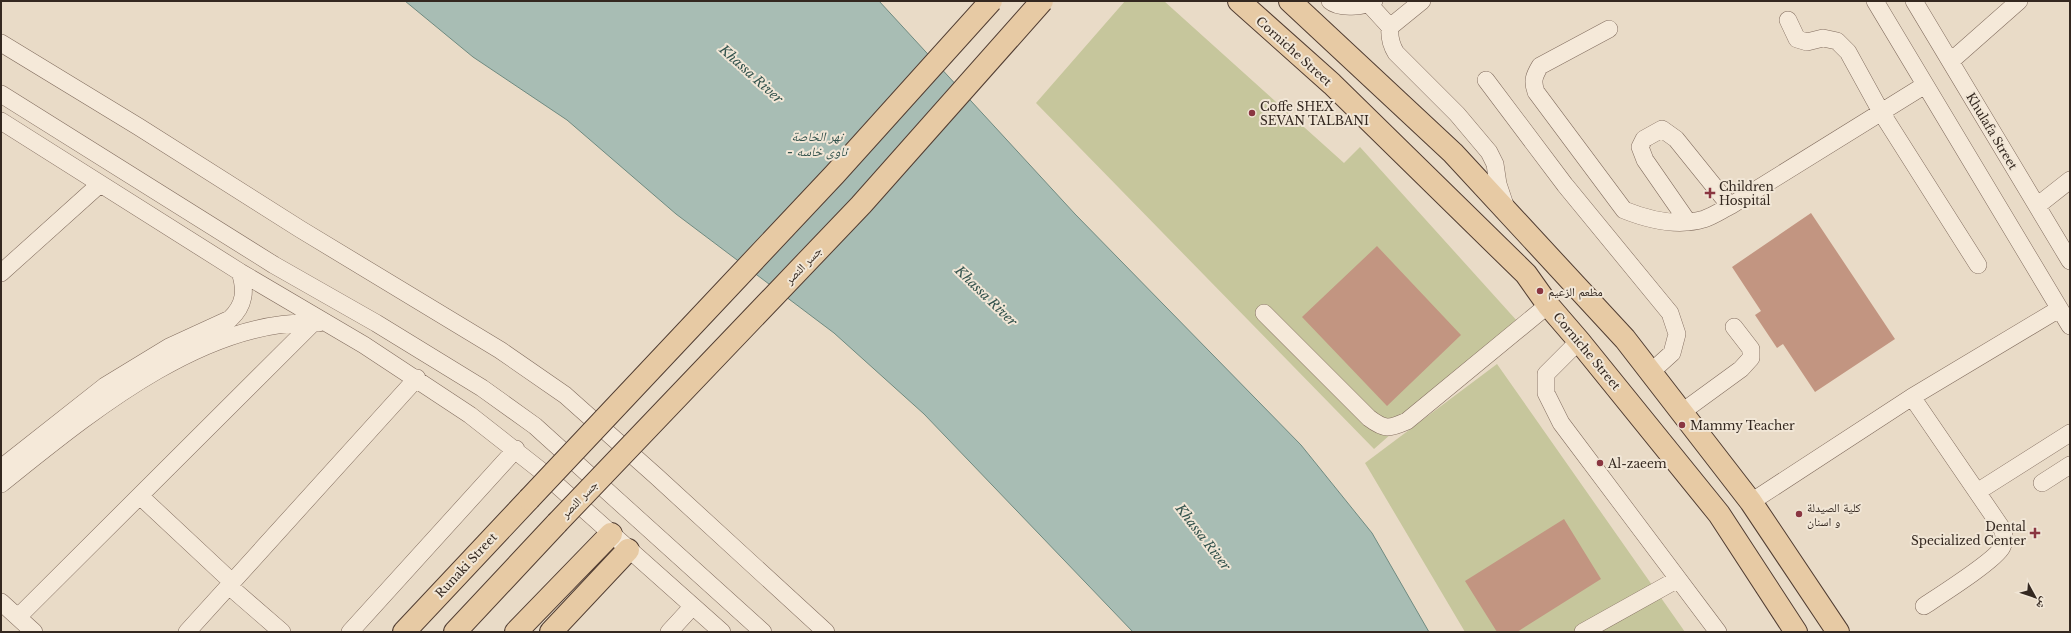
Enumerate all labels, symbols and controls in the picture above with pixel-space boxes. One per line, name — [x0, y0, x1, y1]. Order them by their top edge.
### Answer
street label: Corniche Street — [1253, 13, 1335, 89]
water label: Khassa River — [715, 40, 787, 108]
street label: Khulafa Street — [1963, 90, 2021, 173]
place label: Coffe SHEX SEVAN TALBANI — [1260, 99, 1369, 128]
marker: Coffe SHEX SEVAN TALBANI — [1247, 108, 1257, 118]
water label: نهر الخاصة - ئاوی خاسە — [787, 128, 849, 160]
place label: Children Hospital — [1719, 179, 1774, 208]
marker: Children Hospital — [1704, 187, 1716, 199]
street label: جسر النصر — [781, 243, 825, 288]
water label: Khassa River — [951, 262, 1021, 330]
place label: مطعم الزعيم — [1548, 284, 1603, 300]
marker: مطعم الزعيم — [1535, 286, 1545, 296]
street label: Corniche Street — [1550, 309, 1624, 393]
place label: Mammy Teacher — [1690, 418, 1795, 433]
marker: Mammy Teacher — [1677, 420, 1687, 430]
place label: Al-zaeem — [1607, 456, 1667, 471]
marker: Al-zaeem — [1595, 458, 1605, 468]
street label: جسر النصر — [557, 477, 601, 522]
water label: Khassa River — [1171, 500, 1235, 574]
place label: كلية الصيدلة و اسنان — [1807, 500, 1861, 529]
marker: كلية الصيدلة و اسنان — [1794, 509, 1804, 519]
place label: Dental Specialized Center — [1911, 519, 2026, 548]
marker: Dental Specialized Center — [2029, 527, 2041, 539]
street label: Runaki Street — [432, 529, 500, 601]
north arrow — [2015, 577, 2055, 617]
text: ش — [2033, 594, 2052, 613]

